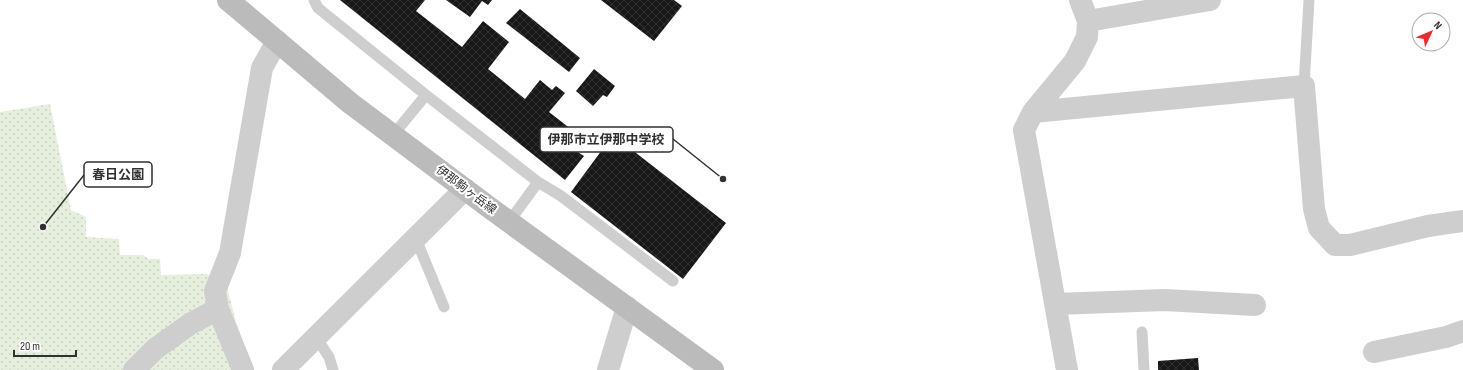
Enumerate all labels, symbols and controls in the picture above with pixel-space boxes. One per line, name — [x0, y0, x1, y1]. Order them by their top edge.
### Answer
north arrow — [1411, 12, 1451, 52]
text: N — [1431, 19, 1445, 32]
callout: 伊那市立伊那中学校 — [540, 127, 673, 152]
text: 伊那市立伊那中学校 — [547, 132, 665, 148]
callout: 春日公園 — [84, 162, 152, 187]
street label: 伊那駒ヶ岳線 — [433, 162, 499, 218]
text: 春日公園 — [92, 167, 144, 183]
scale bar — [14, 332, 76, 358]
text: 20 m — [20, 339, 40, 354]

